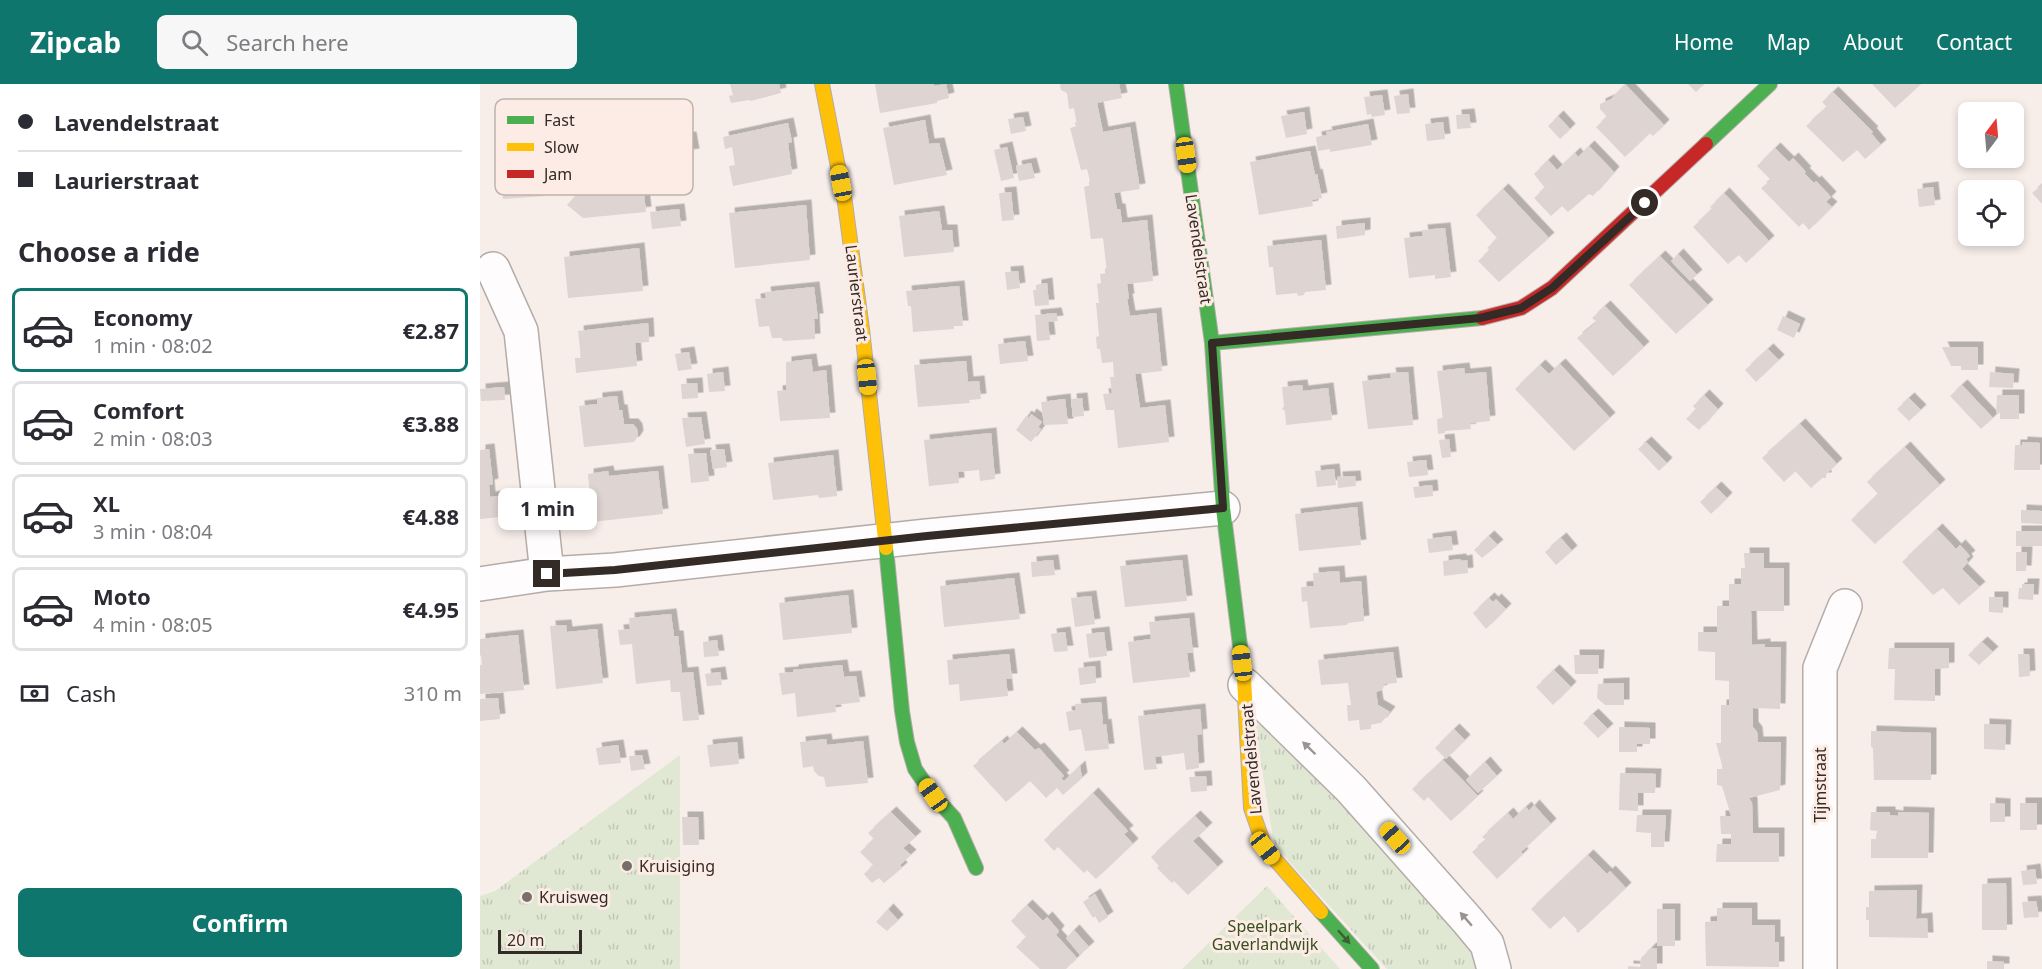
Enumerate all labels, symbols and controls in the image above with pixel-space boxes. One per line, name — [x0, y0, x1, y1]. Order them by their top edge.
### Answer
search box — [157, 15, 577, 69]
text: Zipcab — [30, 23, 121, 61]
icon: search — [178, 26, 211, 59]
text: Search here — [226, 27, 349, 57]
text: Home — [1674, 28, 1734, 56]
text: Map — [1767, 28, 1810, 56]
text: About — [1843, 28, 1903, 56]
text: Contact — [1936, 28, 2012, 56]
legend — [495, 99, 693, 195]
north arrow — [1958, 102, 2024, 168]
map controls — [1958, 102, 2024, 246]
text: Lavendelstraat — [54, 107, 219, 137]
text: Fast — [544, 109, 575, 131]
text: Slow — [544, 136, 579, 158]
car — [1175, 136, 1197, 174]
text: Jam — [542, 163, 572, 185]
car — [829, 164, 853, 202]
text: Laurierstraat — [54, 165, 199, 195]
button: locate — [1958, 180, 2024, 246]
route start — [1631, 189, 1658, 216]
street label: Lavendelstraat — [1180, 193, 1218, 306]
text: Choose a ride — [18, 233, 200, 270]
street label: Laurierstraat — [840, 243, 874, 343]
text: Economy — [93, 302, 192, 332]
icon: car — [21, 303, 75, 357]
text: €2.87 — [402, 315, 459, 345]
text: 1 min · 08:02 — [93, 332, 213, 359]
car — [856, 358, 878, 396]
text: Comfort — [93, 395, 184, 425]
icon: car — [21, 396, 75, 450]
text: €3.88 — [402, 408, 459, 438]
text: 2 min · 08:03 — [93, 425, 213, 452]
callout: 1 min — [497, 487, 596, 529]
text: XL — [93, 488, 120, 518]
icon: car — [21, 489, 75, 543]
text: 1 min — [520, 495, 575, 522]
text: €4.88 — [402, 501, 459, 531]
text: 3 min · 08:04 — [93, 518, 213, 545]
route end — [533, 560, 560, 587]
text: Moto — [93, 581, 151, 611]
icon: car — [21, 582, 75, 636]
text: €4.95 — [402, 594, 459, 624]
text: 4 min · 08:05 — [93, 611, 213, 638]
car — [1231, 644, 1253, 682]
icon: cash — [18, 677, 51, 710]
text: Cash — [66, 678, 116, 708]
text: 310 m — [404, 680, 462, 707]
street label: Lavendelstraat — [1235, 703, 1267, 815]
one-way arrow — [1303, 742, 1317, 756]
street label: Tijmstraat — [1809, 747, 1831, 823]
car — [915, 775, 951, 815]
car — [1376, 819, 1414, 857]
car — [1247, 828, 1283, 868]
place label: Kruisiging — [639, 855, 715, 877]
marker: Kruisiging — [620, 859, 634, 873]
place label: Kruisweg — [539, 886, 609, 908]
button: Confirm — [18, 888, 462, 957]
marker: Kruisweg — [520, 890, 534, 904]
one-way arrow — [1460, 911, 1473, 927]
park label: Speelpark Gaverlandwijk — [1212, 915, 1319, 955]
scale bar — [498, 927, 582, 954]
text: 20 m — [507, 929, 544, 951]
one-way arrow — [1337, 930, 1351, 945]

